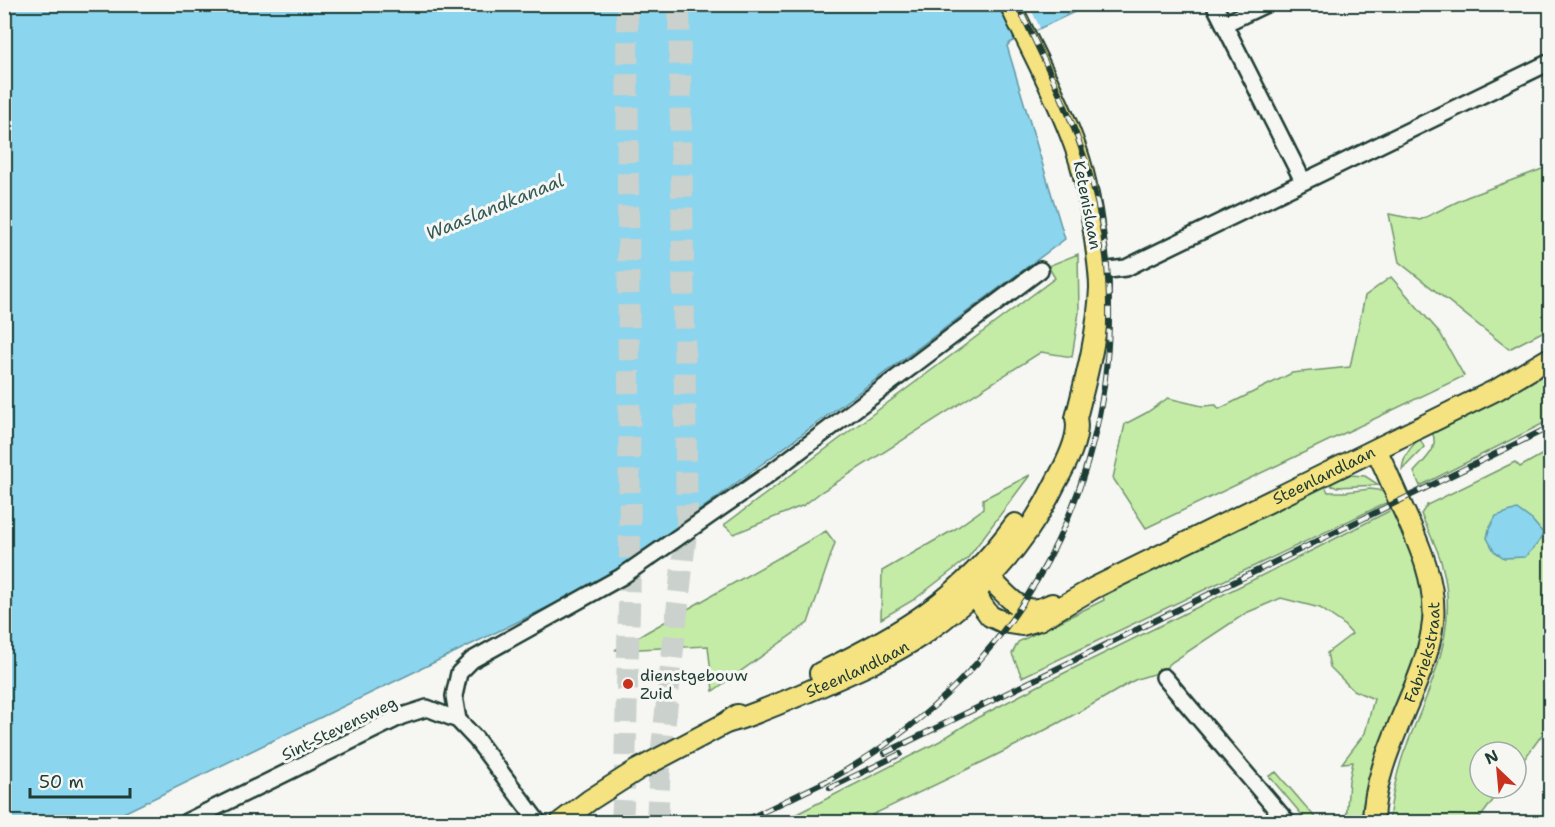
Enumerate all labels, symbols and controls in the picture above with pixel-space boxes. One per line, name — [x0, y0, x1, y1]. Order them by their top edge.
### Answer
street label: Ketenislaan — [1069, 159, 1106, 251]
water label: Waaslandkanaal — [422, 168, 568, 246]
street label: Steenlandlaan — [1269, 441, 1379, 510]
street label: Fabriekstraat — [1399, 601, 1445, 706]
street label: Steenlandlaan — [802, 636, 913, 702]
place label: dienstgebouw Zuid — [640, 665, 748, 704]
marker: dienstgebouw Zuid — [621, 677, 635, 691]
street label: Sint-Stevensweg — [278, 691, 400, 765]
north arrow — [1468, 740, 1528, 800]
text: N — [1481, 745, 1502, 769]
scale bar — [30, 761, 130, 799]
text: 50 m — [39, 770, 84, 794]

